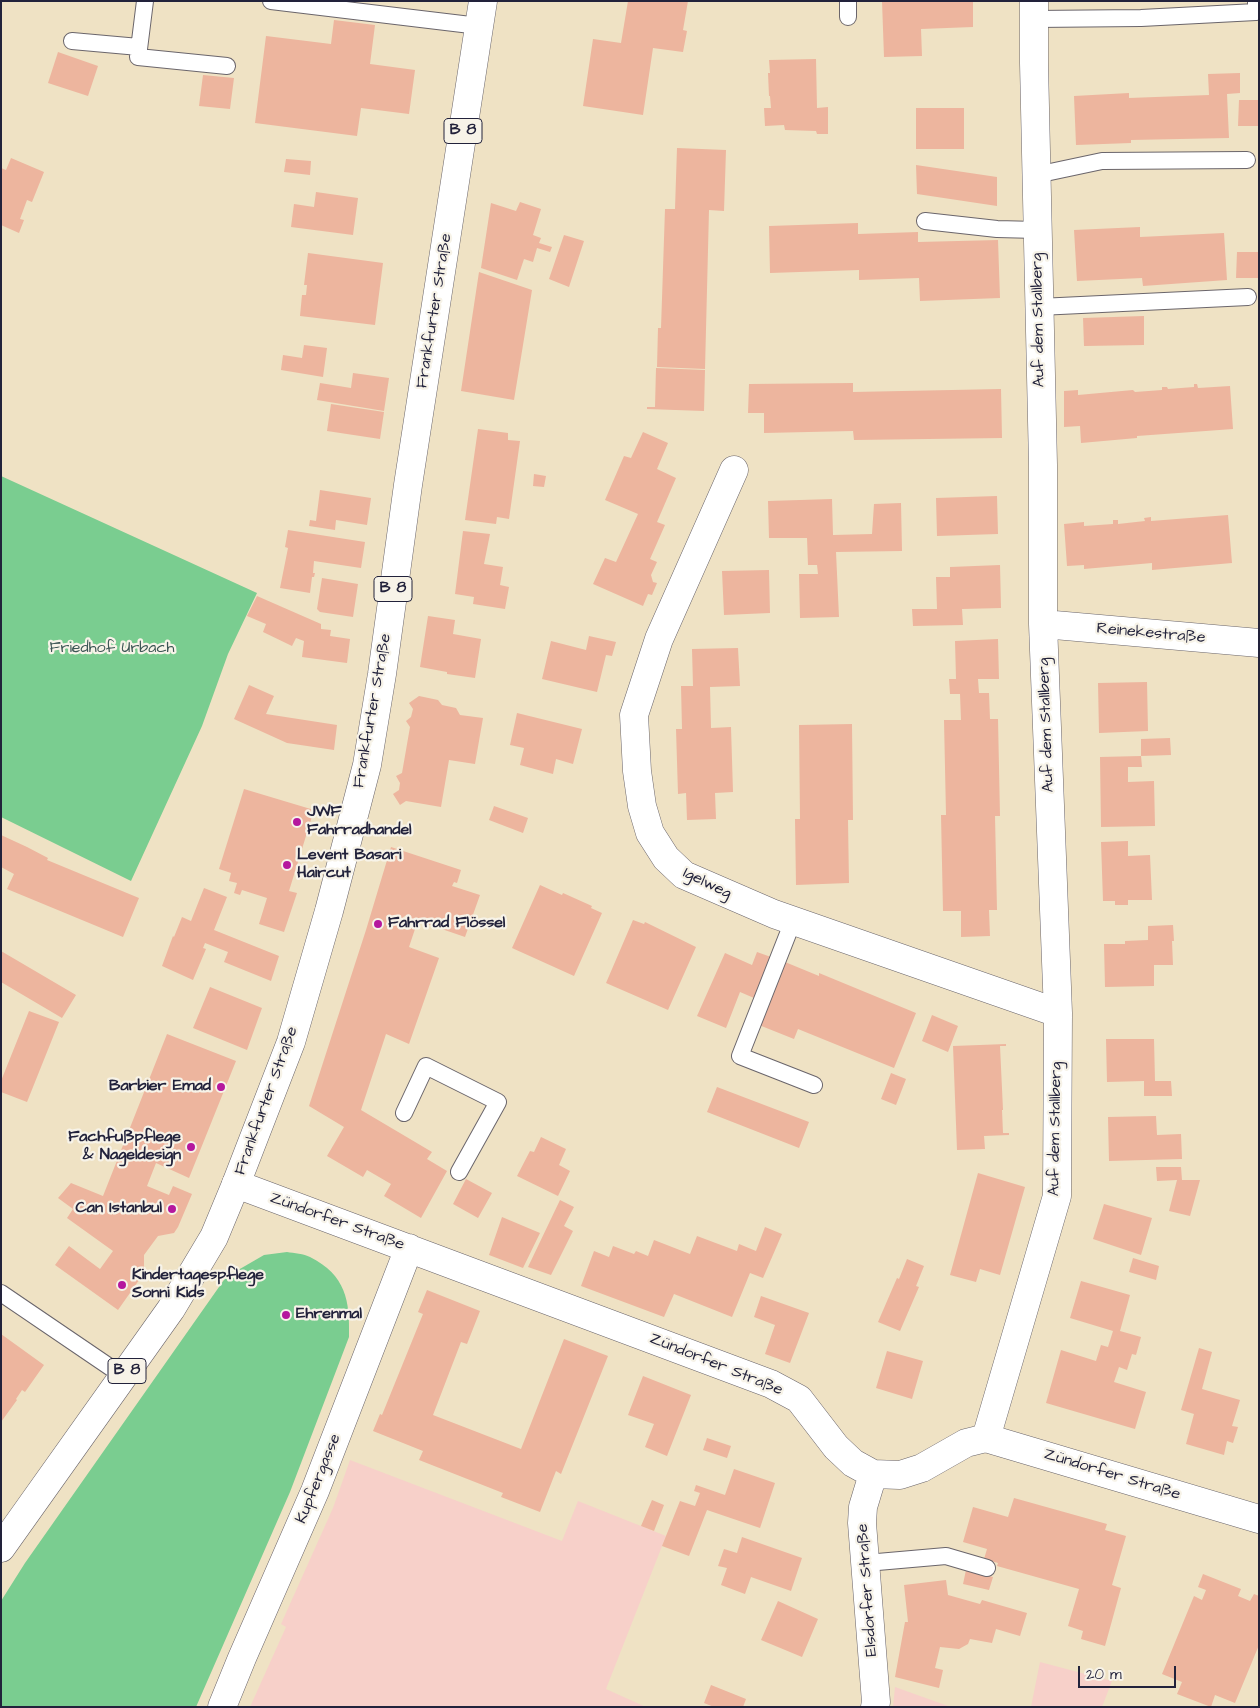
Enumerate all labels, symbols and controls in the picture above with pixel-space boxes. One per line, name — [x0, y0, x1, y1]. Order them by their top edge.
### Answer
road number: B 8 — [444, 118, 482, 144]
street label: Frankfurter Straße — [413, 232, 457, 390]
street label: Auf dem Stallberg — [1028, 253, 1050, 387]
road number: B 8 — [374, 576, 412, 602]
street label: Reinekestraße — [1096, 620, 1206, 648]
street label: Frankfurter Straße — [350, 632, 396, 790]
park label: Friedhof Urbach — [49, 639, 174, 659]
street label: Auf dem Stallberg — [1035, 657, 1059, 793]
place label: JWF Fahrradhandel — [307, 803, 412, 841]
marker: JWF Fahrradhandel — [291, 816, 303, 828]
place label: Levent Basari Haircut — [297, 846, 402, 884]
marker: Levent Basari Haircut — [281, 859, 293, 871]
street label: Igelweg — [680, 864, 734, 904]
place label: Fahrrad Flössel — [388, 914, 505, 934]
marker: Fahrrad Flössel — [372, 918, 384, 930]
street label: Frankfurter Straße — [231, 1024, 303, 1178]
street label: Auf dem Stallberg — [1045, 1062, 1067, 1196]
place label: Barbier Emad — [109, 1077, 211, 1097]
marker: Barbier Emad — [215, 1081, 227, 1093]
place label: Fachfußpflege & Nageldesign — [68, 1128, 181, 1166]
marker: Fachfußpflege & Nageldesign — [185, 1141, 197, 1153]
street label: Zündorfer Straße — [267, 1189, 407, 1255]
place label: Can Istanbul — [75, 1199, 162, 1219]
marker: Can Istanbul — [166, 1203, 178, 1215]
place label: Kindertagespflege Sonni Kids — [132, 1266, 264, 1304]
marker: Kindertagespflege Sonni Kids — [116, 1279, 128, 1291]
place label: Ehrenmal — [296, 1305, 362, 1325]
marker: Ehrenmal — [280, 1309, 292, 1321]
street label: Zündorfer Straße — [647, 1330, 785, 1400]
road number: B 8 — [108, 1358, 146, 1384]
street label: Kupfergasse — [292, 1431, 346, 1527]
street label: Zündorfer Straße — [1041, 1445, 1183, 1505]
street label: Elsdorfer Straße — [854, 1523, 882, 1657]
scale bar — [1080, 1656, 1178, 1688]
text: 20 m — [1086, 1664, 1122, 1685]

